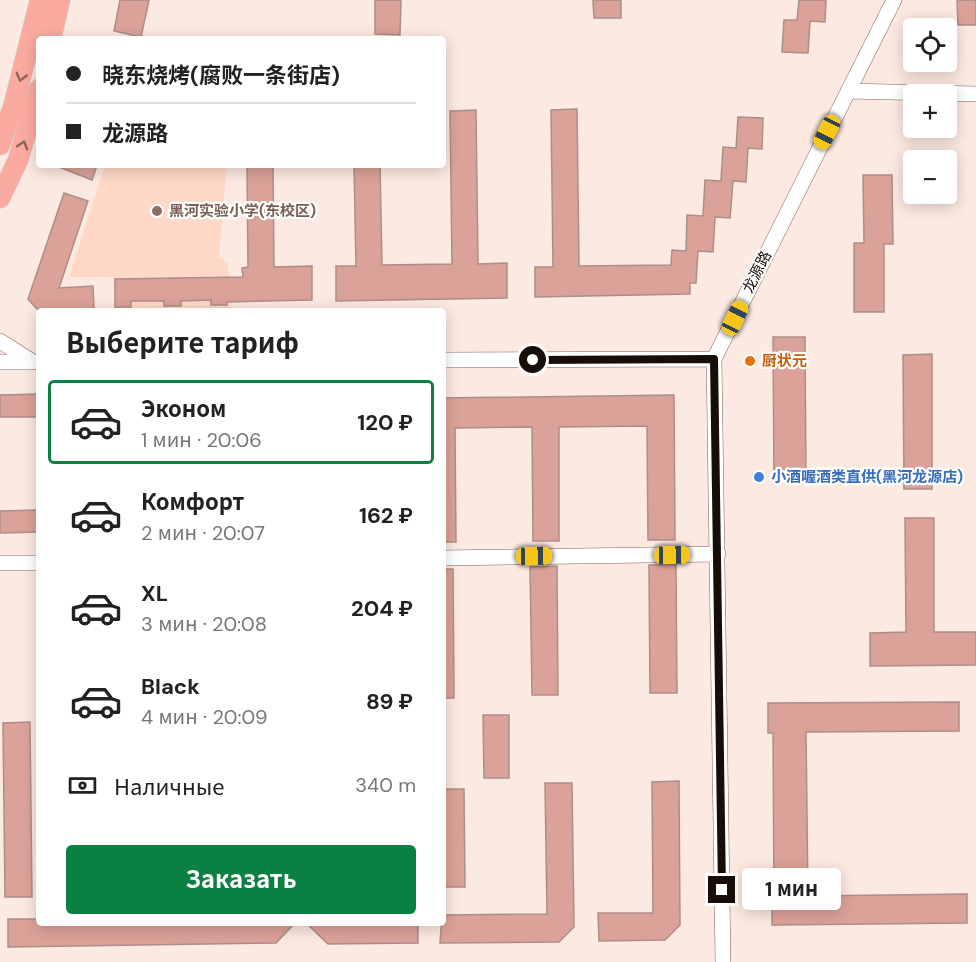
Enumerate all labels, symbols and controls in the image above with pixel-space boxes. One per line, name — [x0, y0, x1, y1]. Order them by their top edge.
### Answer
map controls — [903, 18, 957, 204]
button: locate — [903, 18, 957, 72]
text: 晓东烧烤(腐败一条街店) — [102, 61, 340, 90]
one-way arrow — [16, 72, 29, 82]
button: + — [903, 84, 957, 138]
car — [811, 112, 843, 152]
text: 龙源路 — [102, 119, 168, 148]
one-way arrow — [16, 140, 28, 151]
button: − — [903, 150, 957, 204]
place label: 黑河实验小学(东校区) — [169, 201, 316, 221]
marker: 黑河实验小学(东校区) — [150, 204, 164, 218]
street label: 龙源路 — [738, 247, 776, 297]
car — [719, 298, 751, 338]
text: Выберите тариф — [66, 326, 299, 361]
route start — [519, 346, 546, 373]
place label: 厨状元 — [762, 351, 807, 371]
marker: 厨状元 — [743, 354, 757, 368]
icon: car — [69, 395, 123, 449]
text: Эконом — [141, 395, 226, 424]
text: 120 ₽ — [357, 408, 413, 437]
text: 1 мин · 20:06 — [141, 427, 262, 453]
place label: 小酒喔酒类直供(黑河龙源店) — [771, 467, 963, 487]
marker: 小酒喔酒类直供(黑河龙源店) — [752, 470, 766, 484]
icon: car — [69, 488, 123, 542]
text: Комфорт — [141, 488, 244, 517]
text: 162 ₽ — [359, 501, 413, 530]
text: 2 мин · 20:07 — [141, 520, 265, 546]
car — [654, 546, 690, 564]
car — [516, 547, 552, 565]
text: XL — [141, 579, 168, 608]
icon: car — [69, 581, 123, 635]
text: 204 ₽ — [351, 594, 413, 623]
text: 3 мин · 20:08 — [141, 611, 267, 637]
text: Black — [141, 672, 200, 701]
icon: car — [69, 674, 123, 728]
text: 89 ₽ — [366, 687, 413, 716]
text: 4 мин · 20:09 — [141, 704, 268, 730]
icon: cash — [66, 769, 99, 802]
text: 340 m — [355, 772, 416, 798]
text: Наличные — [114, 773, 225, 802]
button: Заказать — [66, 845, 416, 914]
callout: 1 мин — [743, 869, 842, 911]
route end — [708, 876, 735, 903]
text: 1 мин — [765, 876, 818, 902]

